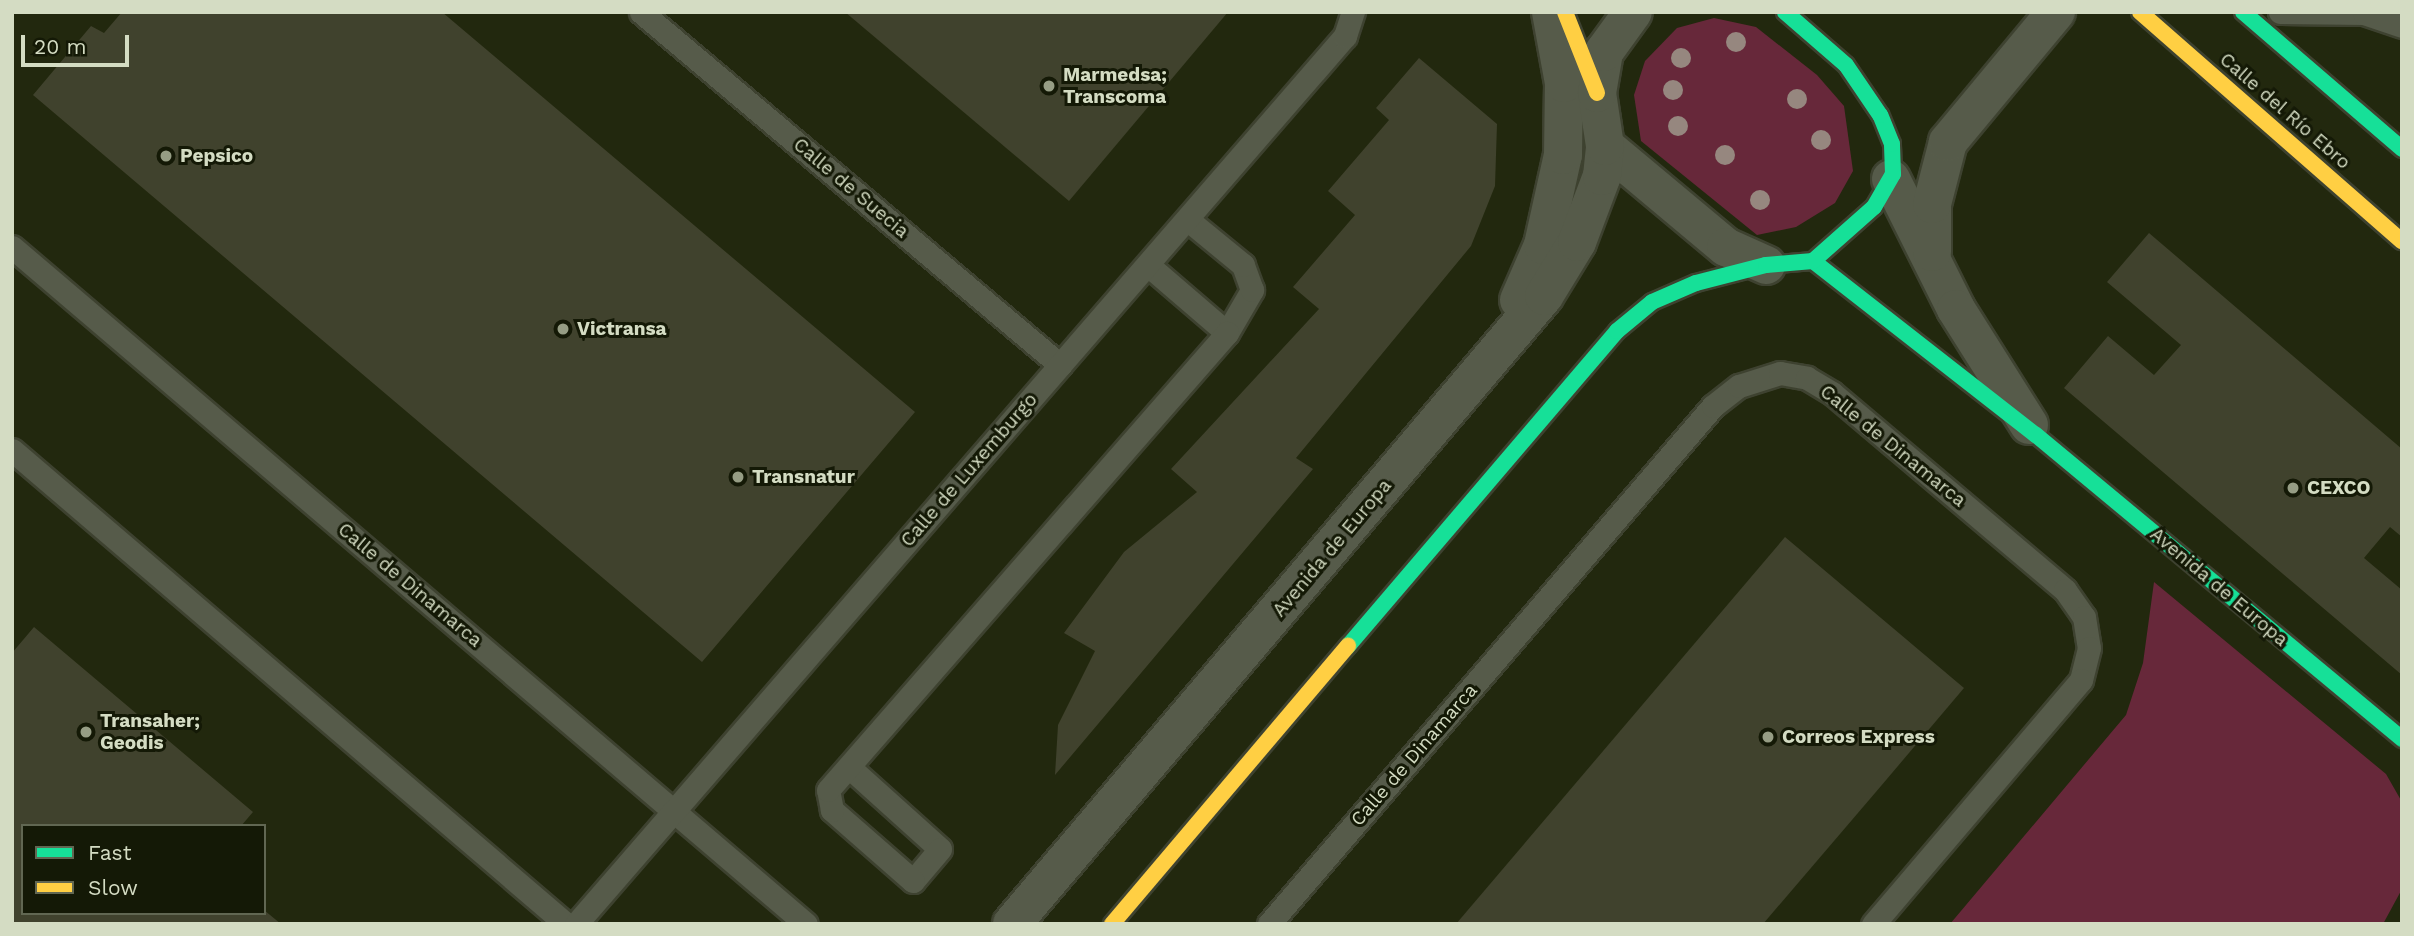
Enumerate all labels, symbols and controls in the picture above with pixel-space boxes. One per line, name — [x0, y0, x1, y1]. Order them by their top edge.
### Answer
scale bar — [24, 21, 133, 65]
text: 20 m — [34, 34, 86, 59]
street label: Calle del Río Ebro — [2215, 48, 2355, 174]
place label: Marmedsa; Transcoma — [1063, 64, 1167, 108]
marker: Marmedsa; Transcoma — [1041, 78, 1057, 94]
street label: Calle de Suecia — [789, 133, 913, 243]
place label: Pepsico — [180, 145, 253, 167]
marker: Pepsico — [158, 148, 174, 164]
place label: Victransa — [577, 318, 667, 340]
marker: Victransa — [555, 321, 571, 337]
street label: Calle de Dinamarca — [1815, 380, 1971, 512]
street label: Calle de Luxemburgo — [896, 388, 1042, 552]
place label: Transnatur — [752, 466, 855, 488]
marker: Transnatur — [730, 469, 746, 485]
street label: Avenida de Europa — [1268, 474, 1396, 622]
place label: CEXCO — [2307, 477, 2370, 499]
marker: CEXCO — [2285, 480, 2301, 496]
street label: Calle de Dinamarca — [333, 518, 487, 652]
street label: Avenida de Europa — [2145, 523, 2293, 651]
street label: Calle de Dinamarca — [1346, 679, 1482, 831]
place label: Transaher; Geodis — [100, 710, 200, 754]
marker: Transaher; Geodis — [78, 724, 94, 740]
place label: Correos Express — [1782, 726, 1935, 748]
marker: Correos Express — [1760, 729, 1776, 745]
legend — [21, 824, 266, 915]
text: Fast — [88, 840, 132, 865]
text: Slow — [88, 875, 138, 900]

